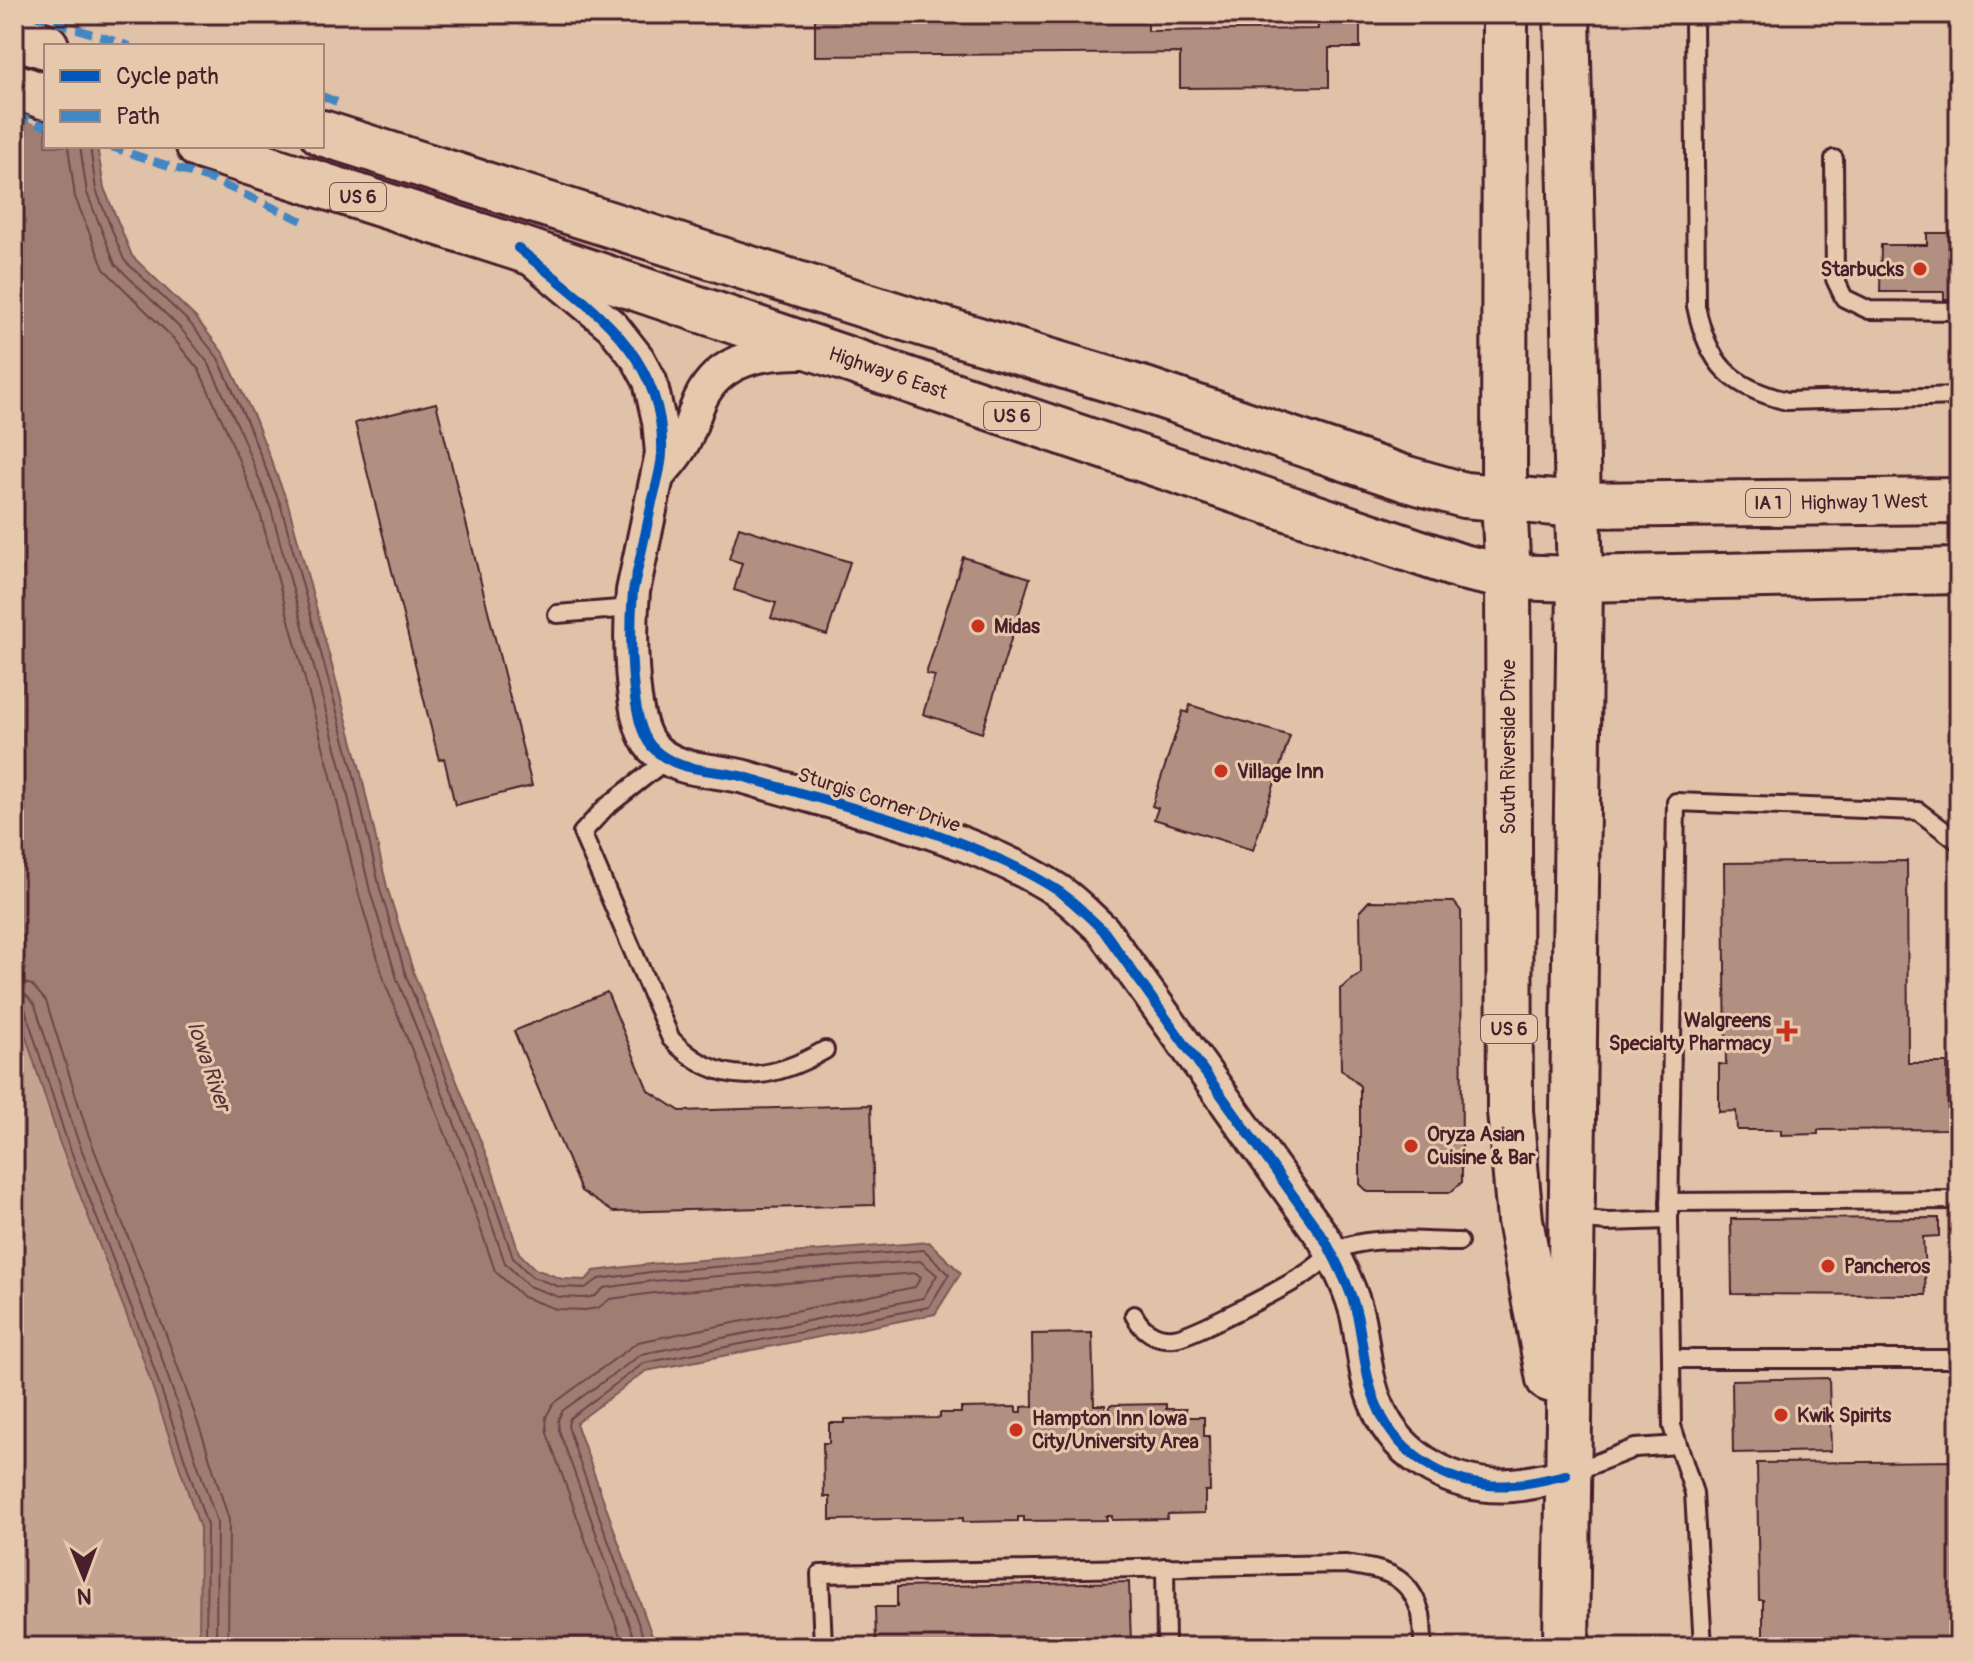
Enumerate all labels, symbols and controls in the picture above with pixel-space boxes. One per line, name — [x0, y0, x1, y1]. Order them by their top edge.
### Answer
legend — [44, 44, 324, 148]
text: Cycle path — [116, 62, 219, 91]
text: Path — [116, 102, 160, 131]
road number: US 6 — [330, 183, 386, 211]
place label: Starbucks — [1821, 257, 1904, 282]
marker: Starbucks — [1911, 260, 1929, 278]
street label: Highway 6 East — [825, 341, 952, 405]
road number: US 6 — [984, 402, 1040, 430]
street label: Highway 1 West — [1800, 488, 1929, 516]
road number: IA 1 — [1746, 489, 1790, 517]
place label: Midas — [994, 614, 1040, 639]
marker: Midas — [969, 617, 987, 635]
street label: South Riverside Drive — [1496, 659, 1521, 835]
place label: Village Inn — [1237, 759, 1324, 784]
street label: Sturgis Corner Drive — [795, 762, 964, 838]
marker: Village Inn — [1212, 762, 1230, 780]
place label: Walgreens Specialty Pharmacy — [1609, 1008, 1771, 1056]
road number: US 6 — [1481, 1015, 1537, 1043]
water label: Iowa River — [181, 1017, 238, 1118]
marker: Walgreens Specialty Pharmacy — [1778, 1022, 1796, 1040]
place label: Oryza Asian Cuisine & Bar — [1427, 1122, 1536, 1170]
marker: Oryza Asian Cuisine & Bar — [1402, 1137, 1420, 1155]
place label: Pancheros — [1844, 1254, 1930, 1279]
marker: Pancheros — [1819, 1257, 1837, 1275]
place label: Kwik Spirits — [1797, 1403, 1891, 1428]
place label: Hampton Inn Iowa City/University Area — [1032, 1406, 1199, 1454]
marker: Kwik Spirits — [1772, 1406, 1790, 1424]
marker: Hampton Inn Iowa City/University Area — [1007, 1421, 1025, 1439]
north arrow — [44, 1537, 124, 1617]
text: N — [77, 1582, 92, 1610]

